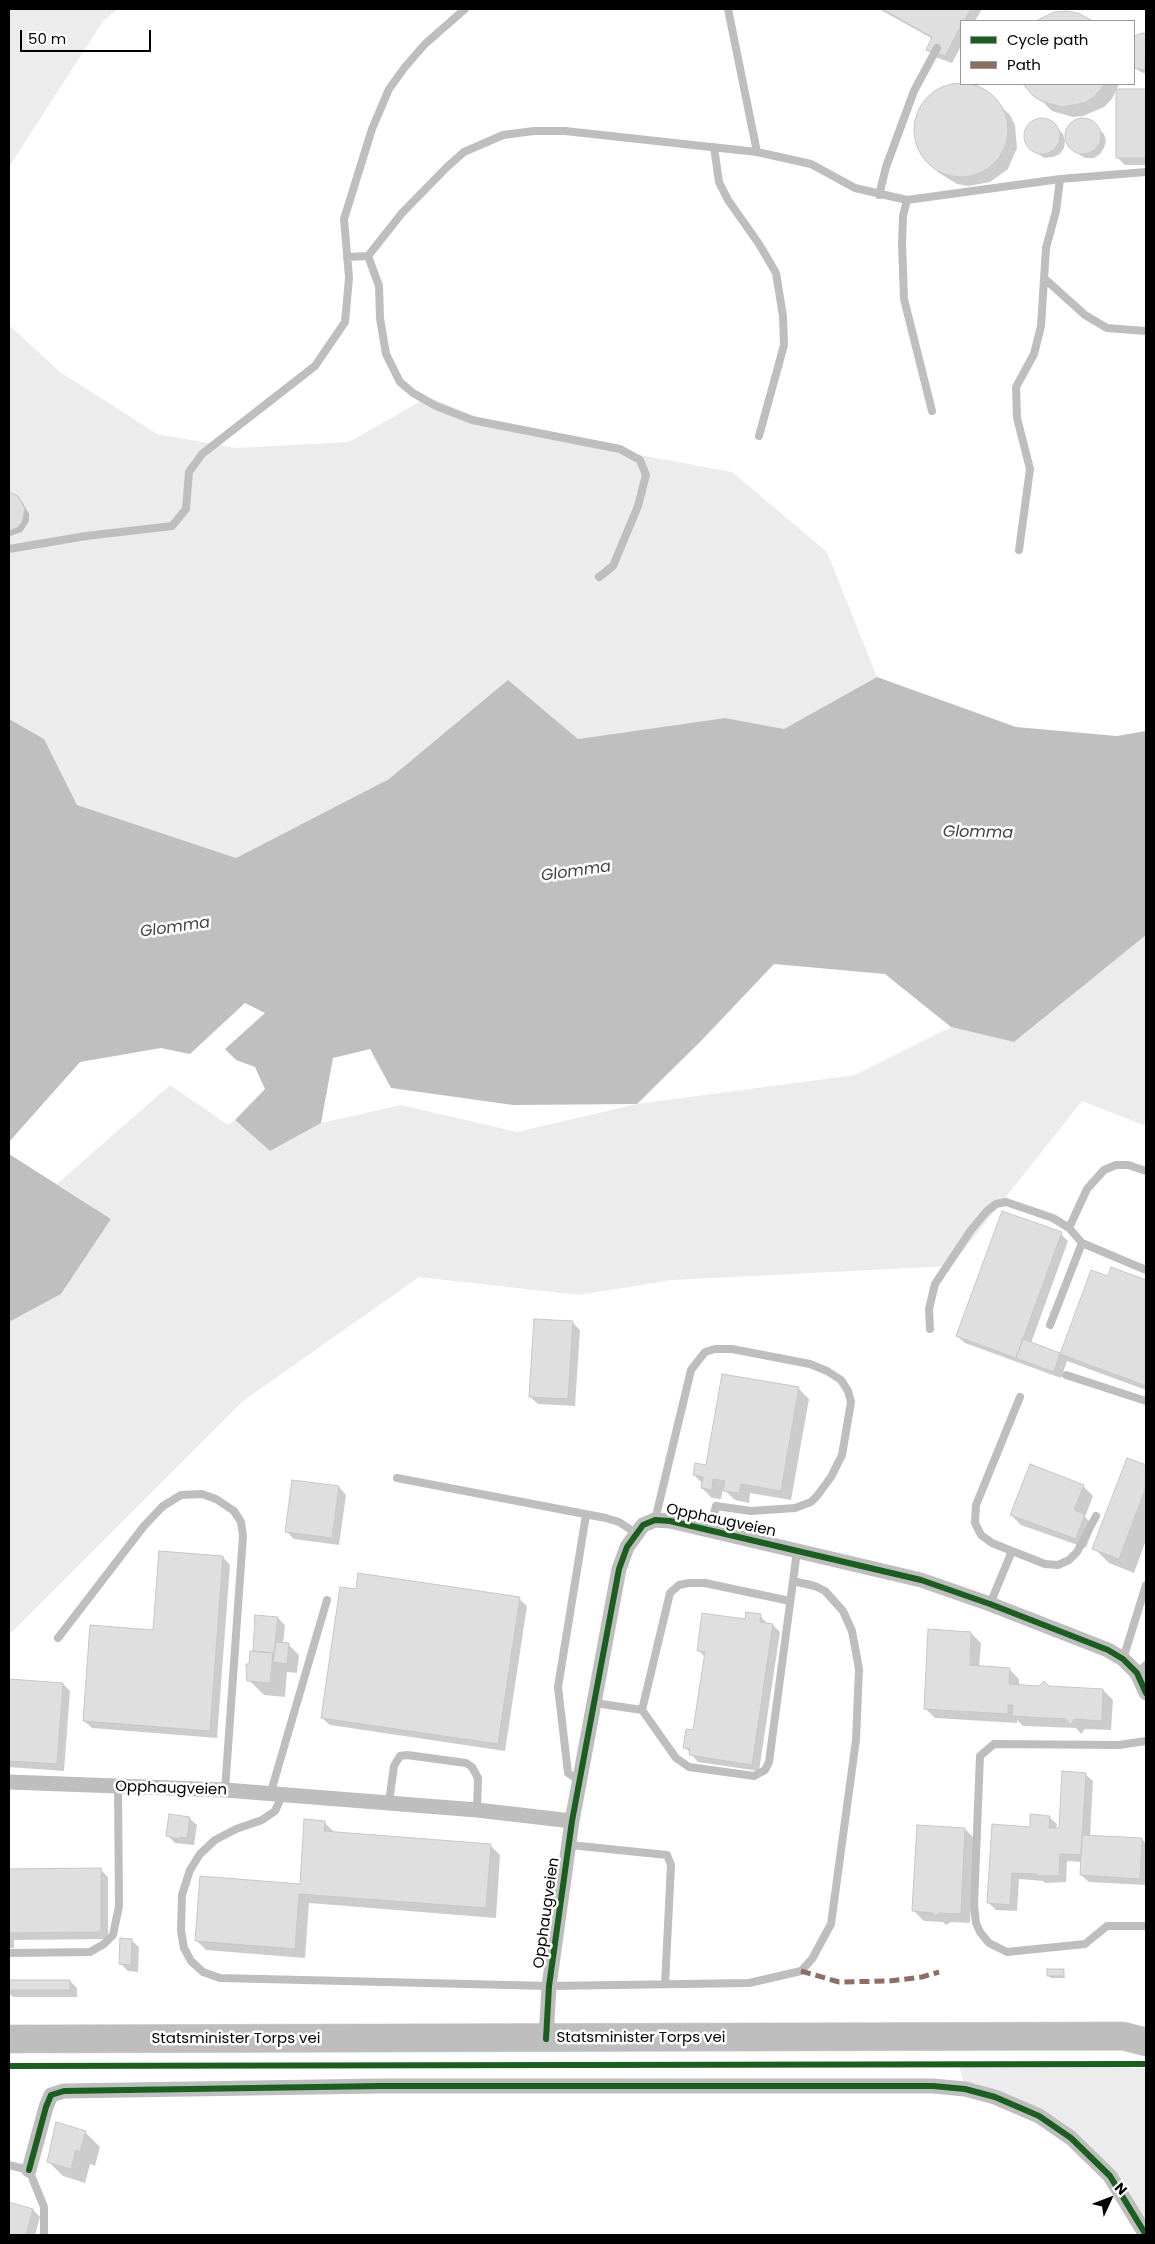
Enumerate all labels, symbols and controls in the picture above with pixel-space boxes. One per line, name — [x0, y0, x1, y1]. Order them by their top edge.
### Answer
scale bar — [22, 20, 154, 52]
legend — [960, 20, 1135, 85]
text: 50 m — [28, 28, 66, 49]
text: Cycle path — [1007, 29, 1088, 50]
text: Path — [1007, 54, 1041, 75]
water label: Glomma — [943, 823, 1013, 843]
water label: Glomma — [540, 858, 612, 886]
water label: Glomma — [139, 914, 211, 942]
street label: Opphaugveien — [664, 1501, 778, 1541]
street label: Opphaugveien — [115, 1778, 227, 1800]
street label: Opphaugveien — [530, 1856, 564, 1970]
street label: Statsminister Torps vei — [556, 2029, 726, 2047]
street label: Statsminister Torps vei — [151, 2030, 321, 2048]
north arrow — [1085, 2174, 1135, 2224]
text: N — [1110, 2178, 1132, 2199]

